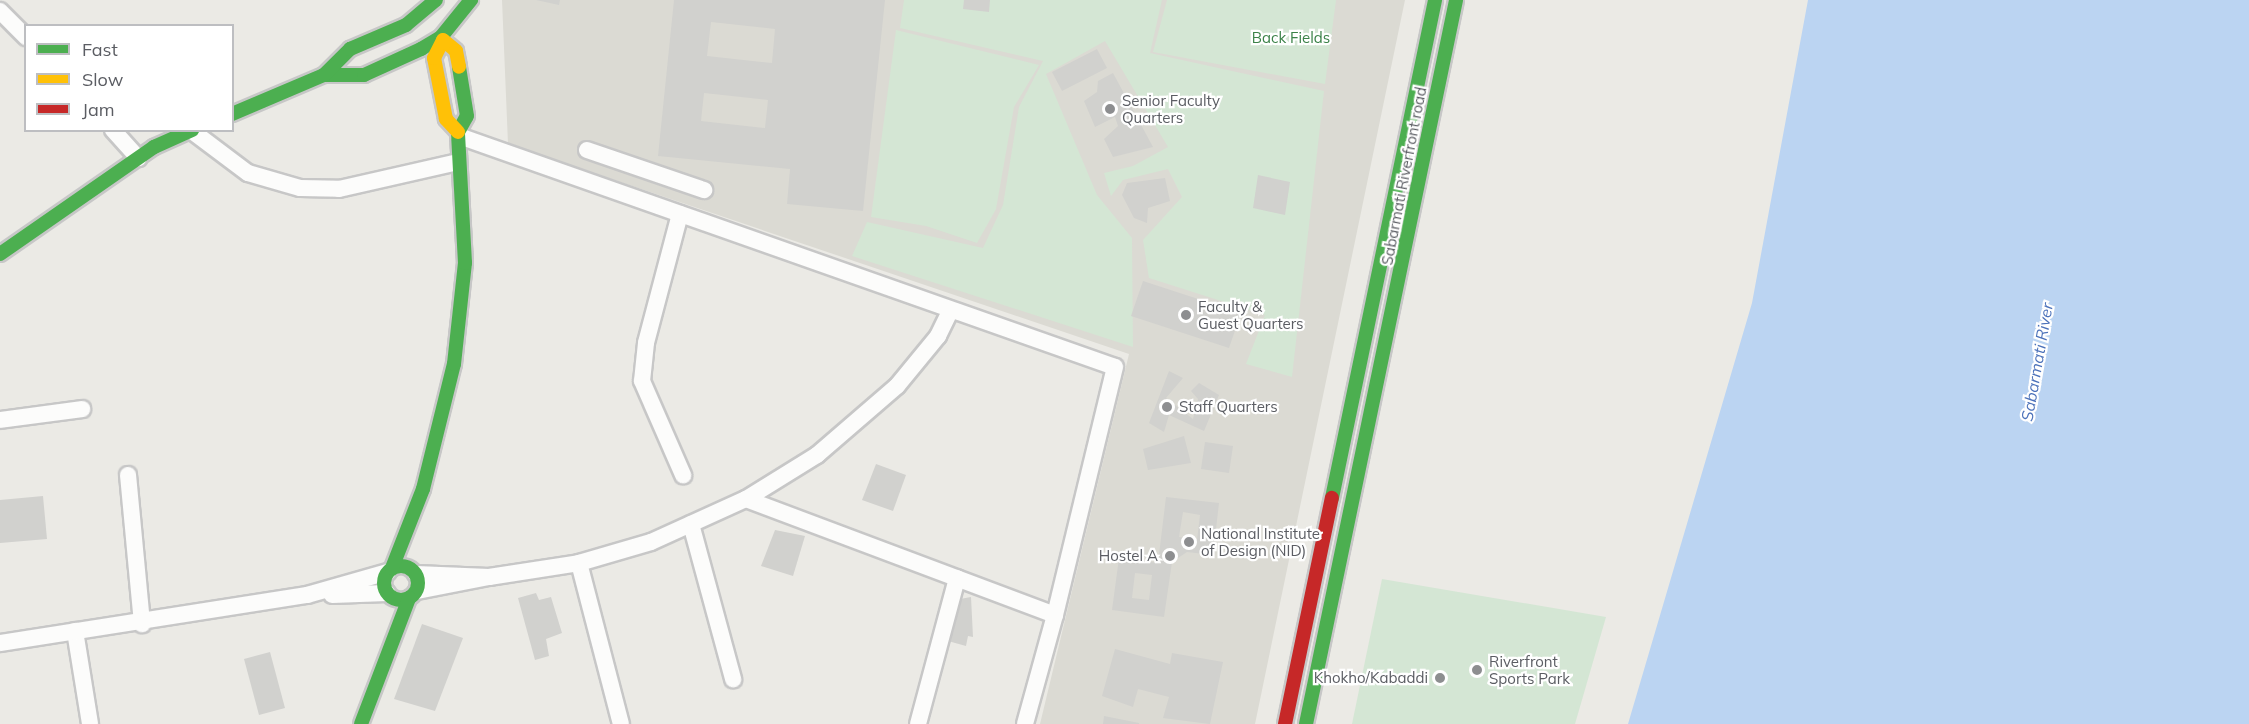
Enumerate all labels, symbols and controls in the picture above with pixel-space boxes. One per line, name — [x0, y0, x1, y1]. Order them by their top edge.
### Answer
legend — [24, 24, 234, 132]
park label: Back Fields — [1252, 29, 1330, 47]
text: Fast — [82, 38, 118, 61]
text: Slow — [82, 68, 123, 91]
street label: Sabarmati Riverfront road — [1378, 85, 1430, 267]
place label: Senior Faculty Quarters — [1122, 91, 1220, 126]
text: Jam — [82, 98, 115, 121]
marker: Senior Faculty Quarters — [1103, 102, 1117, 116]
place label: Faculty & Guest Quarters — [1198, 297, 1304, 332]
water label: Sabarmati River — [2017, 301, 2057, 423]
marker: Faculty & Guest Quarters — [1179, 308, 1193, 322]
place label: Staff Quarters — [1179, 398, 1278, 416]
marker: Staff Quarters — [1160, 400, 1174, 414]
place label: National Institute of Design (NID) — [1201, 524, 1320, 559]
marker: National Institute of Design (NID) — [1182, 535, 1196, 549]
place label: Hostel A — [1099, 547, 1158, 565]
marker: Hostel A — [1163, 549, 1177, 563]
place label: Riverfront Sports Park — [1489, 652, 1570, 687]
marker: Riverfront Sports Park — [1470, 663, 1484, 677]
place label: Khokho/Kabaddi — [1314, 669, 1428, 687]
marker: Khokho/Kabaddi — [1433, 671, 1447, 685]

